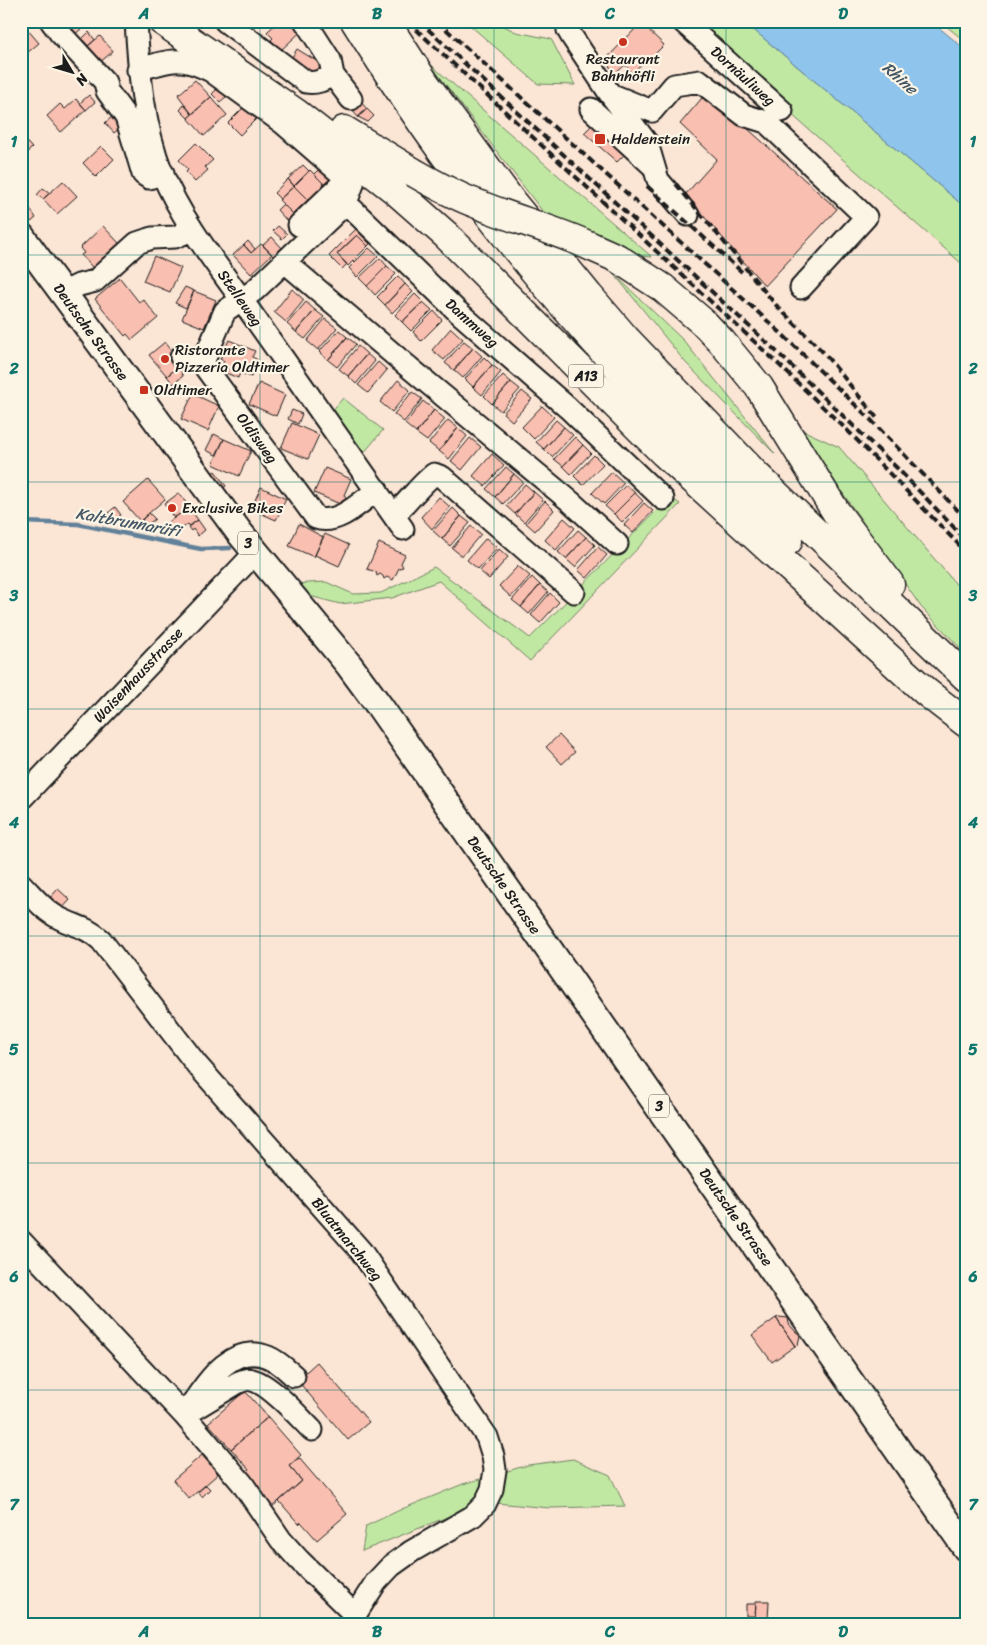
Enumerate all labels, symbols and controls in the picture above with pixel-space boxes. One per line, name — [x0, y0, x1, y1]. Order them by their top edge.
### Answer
text: A — [138, 0, 149, 28]
text: B — [372, 0, 383, 28]
text: C — [604, 0, 616, 28]
text: D — [838, 0, 848, 28]
marker: Restaurant Bahnhöfli — [617, 36, 629, 48]
street label: Dornäuliweg — [704, 39, 782, 113]
place label: Restaurant Bahnhöfli — [586, 46, 661, 89]
north arrow — [48, 48, 98, 98]
water label: Rhine — [876, 54, 926, 103]
text: N — [69, 67, 95, 91]
place label: Haldenstein — [611, 126, 690, 152]
text: 1 — [11, 127, 18, 156]
text: 1 — [970, 127, 977, 156]
marker: Haldenstein — [593, 132, 607, 146]
street label: Stelleweg — [211, 264, 270, 332]
street label: Deutsche Strasse — [46, 278, 136, 387]
street label: Dammweg — [439, 292, 505, 355]
place label: Ristorante Pizzeria Oldtimer — [175, 337, 290, 380]
marker: Ristorante Pizzeria Oldtimer — [159, 353, 171, 365]
text: 2 — [8, 354, 19, 383]
text: 2 — [967, 354, 978, 383]
road number: A13 — [568, 364, 604, 388]
place label: Oldtimer — [154, 377, 212, 403]
marker: Oldtimer — [138, 384, 150, 396]
street label: Oldisweg — [229, 407, 285, 469]
place label: Exclusive Bikes — [182, 495, 283, 521]
water label: Kaltbrunnarüfi — [74, 499, 185, 546]
marker: Exclusive Bikes — [166, 502, 178, 514]
road number: 3 — [238, 532, 258, 554]
text: 3 — [9, 581, 19, 610]
text: 3 — [968, 581, 978, 610]
street label: Waisenhausstrasse — [86, 621, 190, 729]
text: 4 — [8, 808, 19, 837]
text: 4 — [967, 808, 978, 837]
street label: Deutsche Strasse — [460, 830, 548, 940]
text: 5 — [9, 1035, 19, 1064]
text: 5 — [968, 1035, 978, 1064]
road number: 3 — [649, 1094, 669, 1118]
street label: Deutsche Strasse — [692, 1162, 780, 1272]
street label: Bluatmarchweg — [305, 1191, 389, 1287]
text: 6 — [8, 1262, 19, 1291]
text: 6 — [967, 1262, 978, 1291]
text: 7 — [9, 1490, 20, 1519]
text: 7 — [968, 1490, 979, 1519]
text: A — [138, 1617, 149, 1645]
text: B — [372, 1617, 383, 1645]
text: C — [604, 1617, 616, 1645]
text: D — [838, 1617, 848, 1645]

